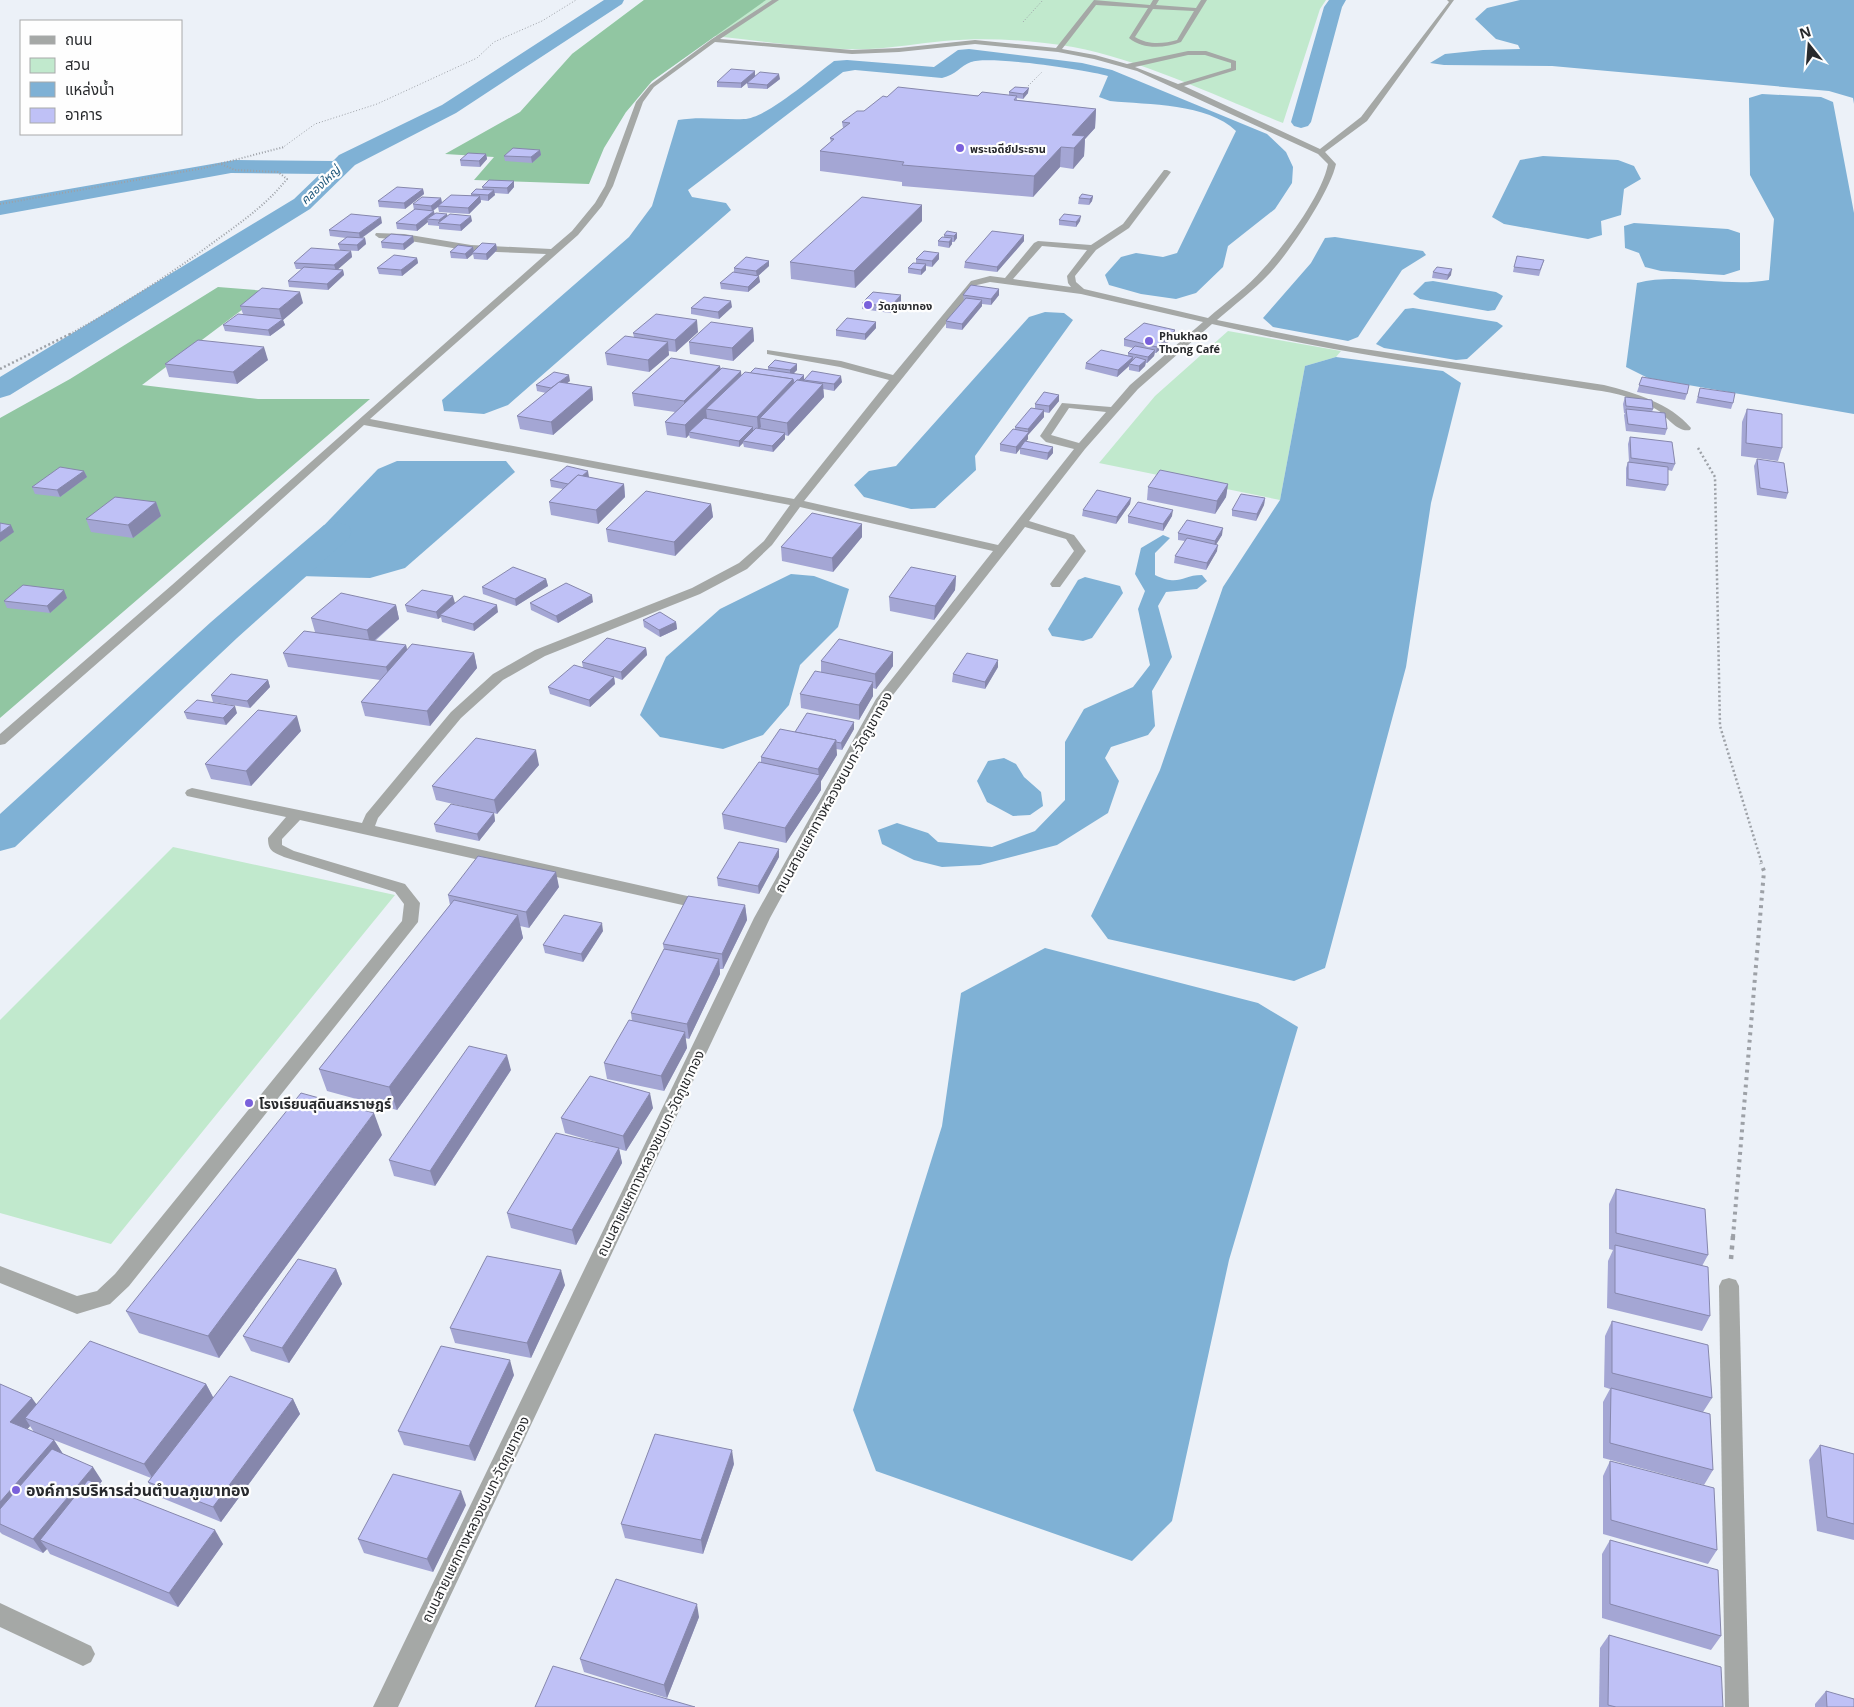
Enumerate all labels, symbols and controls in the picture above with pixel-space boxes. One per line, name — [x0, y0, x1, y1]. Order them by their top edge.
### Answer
legend — [20, 20, 182, 135]
north arrow — [1784, 20, 1834, 70]
text: N — [1797, 21, 1813, 43]
text: ถนน — [65, 29, 92, 49]
text: สวน — [65, 54, 90, 74]
text: แหล่งน้ำ — [65, 79, 114, 99]
text: อาคาร — [65, 104, 102, 124]
place label: พระเจดีย์ประธาน — [970, 141, 1046, 156]
marker: พระเจดีย์ประธาน — [954, 142, 966, 154]
water label: คลองใหญ่ — [296, 160, 345, 208]
place label: วัดภูเขาทอง — [878, 298, 932, 313]
marker: วัดภูเขาทอง — [862, 299, 874, 311]
place label: Phukhao Thong Café — [1159, 328, 1221, 356]
marker: Phukhao Thong Café — [1143, 335, 1155, 347]
street label: ถนนสายแยกทางหลวงชนบท-วัดภูเขาทอง — [770, 688, 896, 896]
street label: ถนนสายแยกทางหลวงชนบท-วัดภูเขาทอง — [592, 1047, 708, 1259]
place label: โรงเรียนสุดินสหราษฎร์ — [259, 1094, 391, 1113]
marker: โรงเรียนสุดินสหราษฎร์ — [243, 1097, 255, 1109]
street label: ถนนสายแยกทางหลวงชนบท-วัดภูเขาทอง — [417, 1413, 533, 1625]
place label: องค์การบริหารส่วนตำบลภูเขาทอง — [26, 1479, 250, 1501]
marker: องค์การบริหารส่วนตำบลภูเขาทอง — [10, 1484, 22, 1496]

